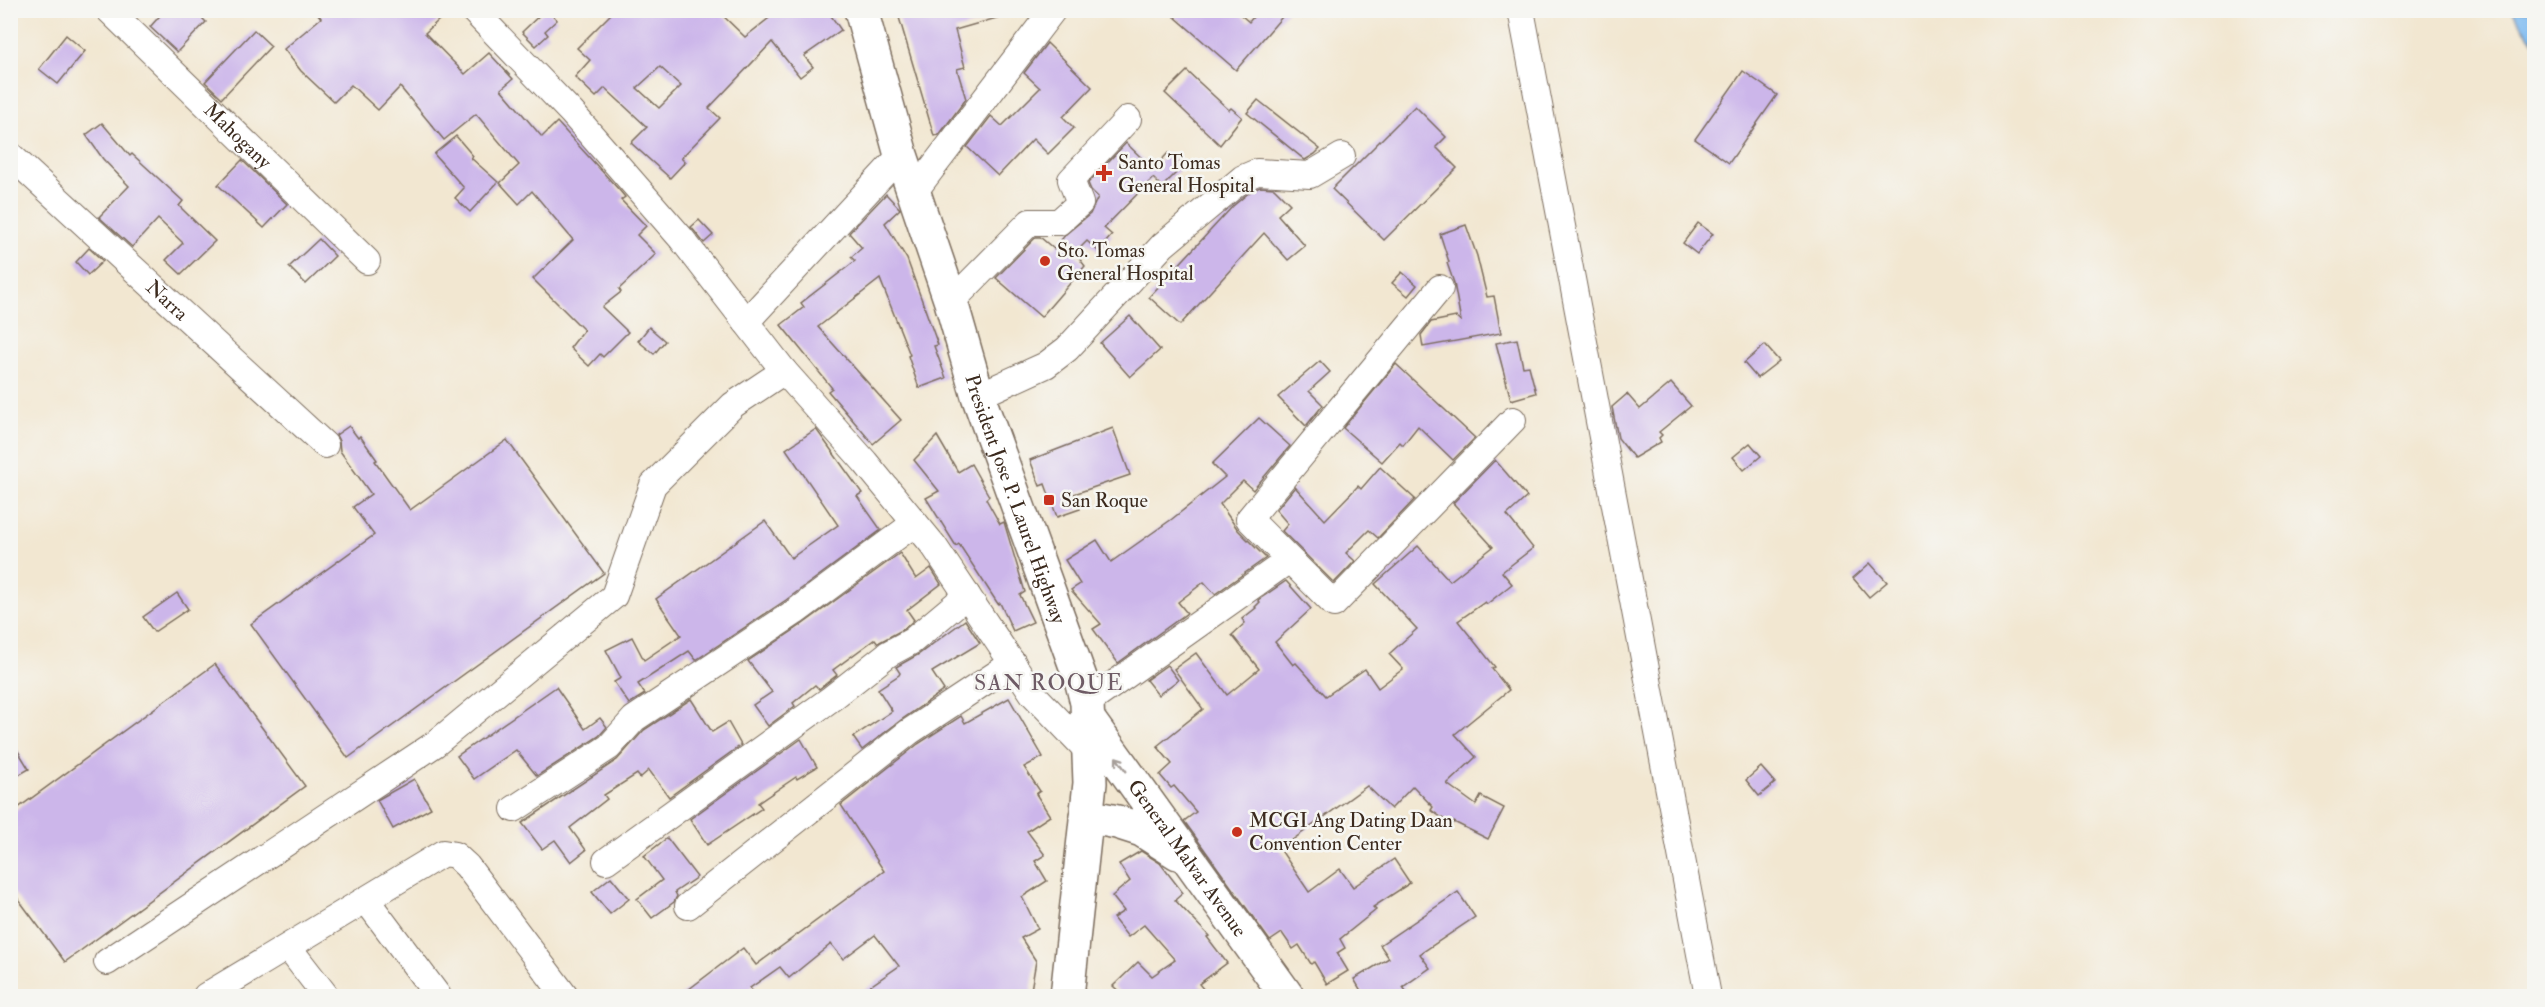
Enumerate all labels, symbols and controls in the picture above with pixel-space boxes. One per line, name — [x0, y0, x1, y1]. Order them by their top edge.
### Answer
street label: Mahogany — [199, 97, 278, 175]
place label: Santo Tomas General Hospital — [1118, 150, 1255, 199]
marker: Santo Tomas General Hospital — [1095, 164, 1113, 182]
place label: Sto. Tomas General Hospital — [1057, 238, 1194, 287]
marker: Sto. Tomas General Hospital — [1038, 254, 1052, 268]
street label: Narra — [141, 274, 194, 326]
street label: President Jose P. Laurel Highway — [960, 371, 1072, 628]
place label: San Roque — [1061, 488, 1148, 513]
marker: San Roque — [1042, 493, 1056, 507]
district label: SAN ROQUE — [974, 669, 1124, 697]
one-way arrow — [1114, 756, 1127, 772]
street label: General Malvar Avenue — [1123, 774, 1253, 941]
place label: MCGI Ang Dating Daan Convention Center — [1249, 808, 1453, 856]
marker: MCGI Ang Dating Daan Convention Center — [1230, 825, 1244, 839]

